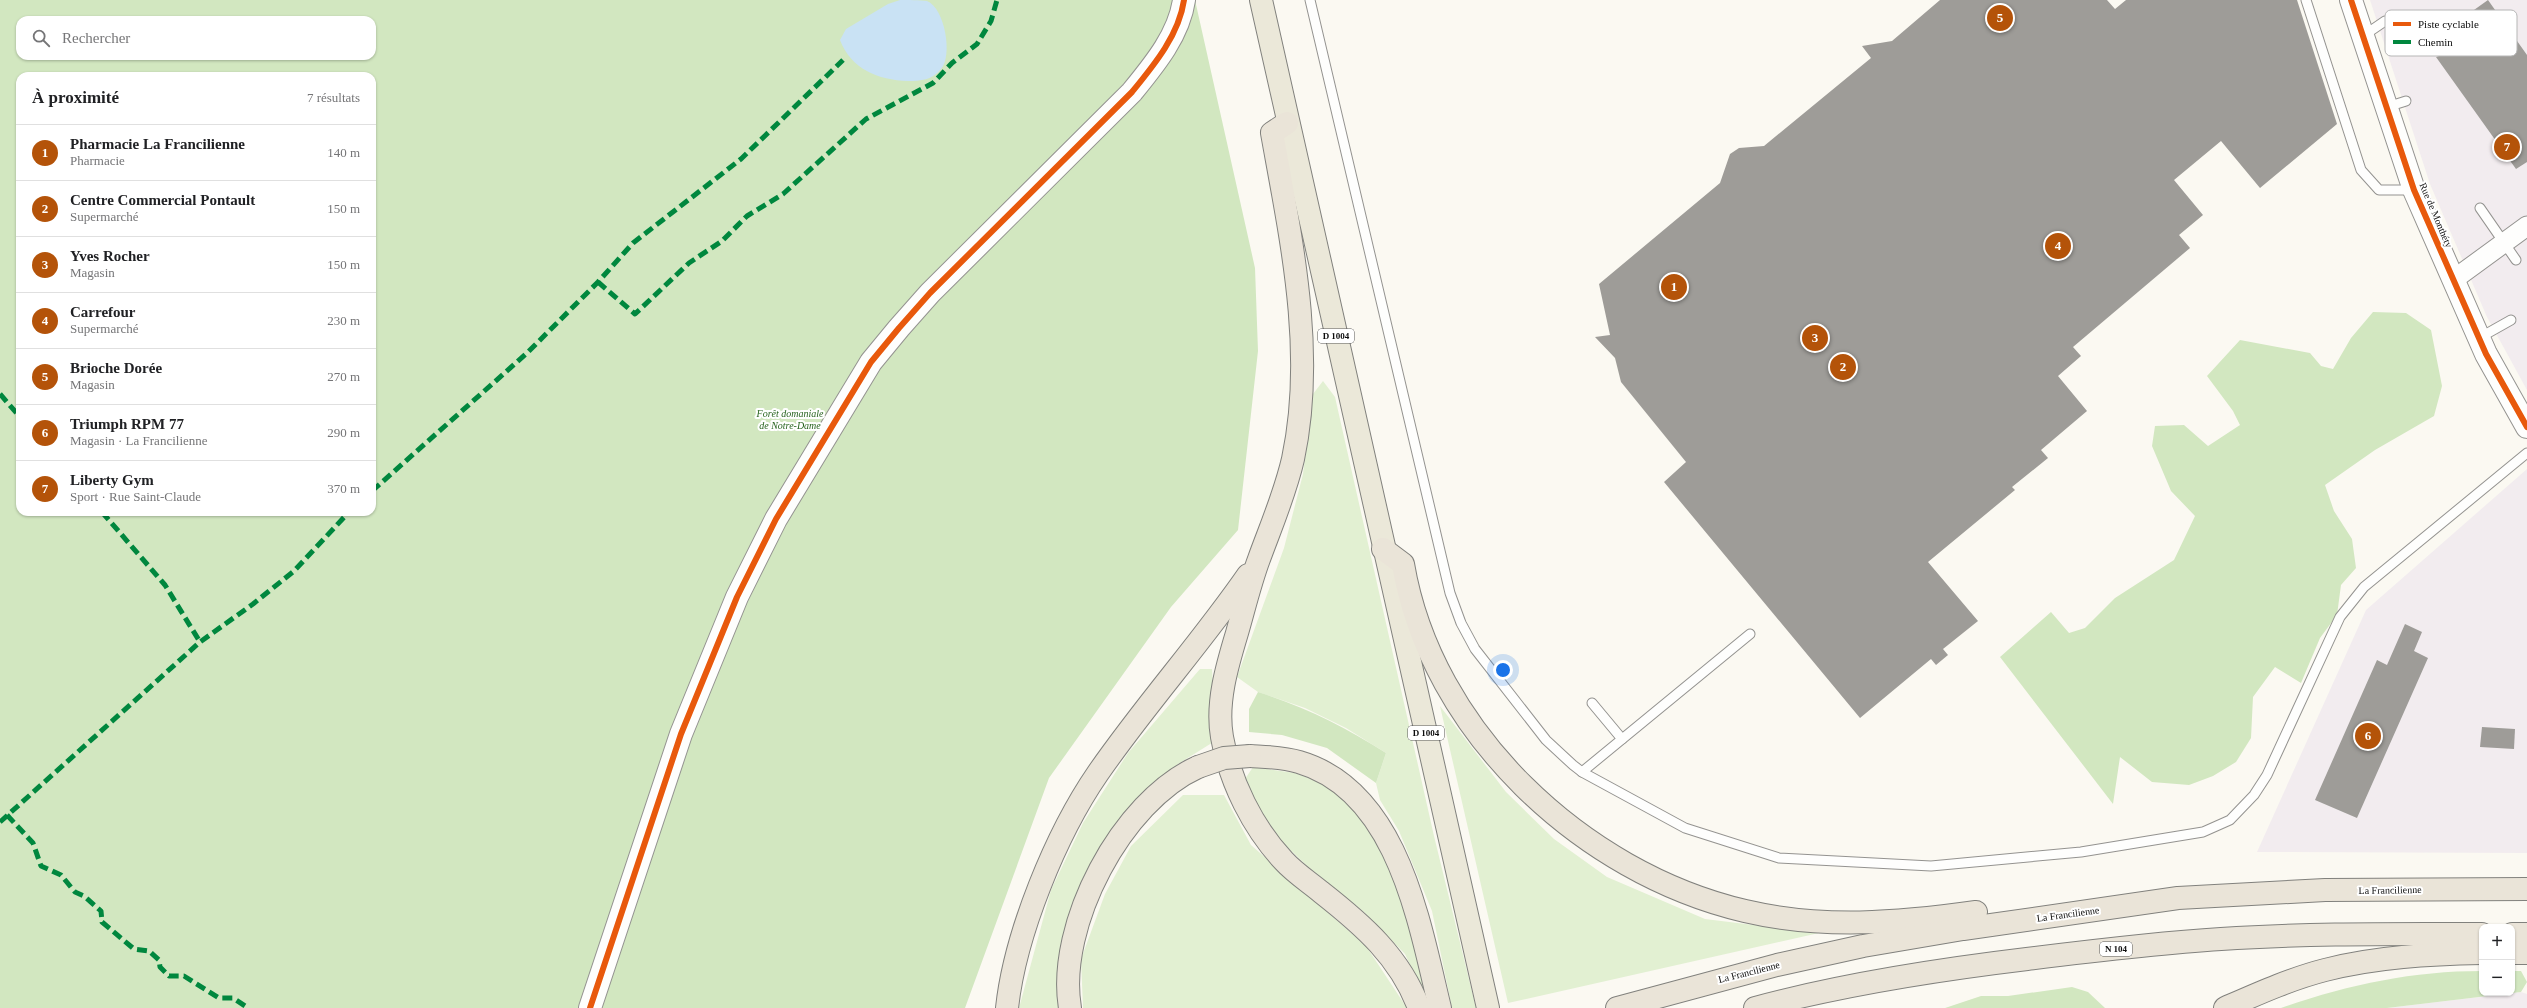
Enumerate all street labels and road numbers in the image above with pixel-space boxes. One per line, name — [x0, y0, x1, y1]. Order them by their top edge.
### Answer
street label: Rue de Monthéty — [2417, 181, 2455, 249]
road number: D 1004 — [1318, 329, 1354, 343]
road number: D 1004 — [1408, 726, 1444, 740]
street label: La Francilienne — [2358, 884, 2422, 896]
street label: La Francilienne — [2036, 904, 2101, 924]
road number: N 104 — [2100, 942, 2132, 956]
street label: La Francilienne — [1717, 959, 1781, 985]

